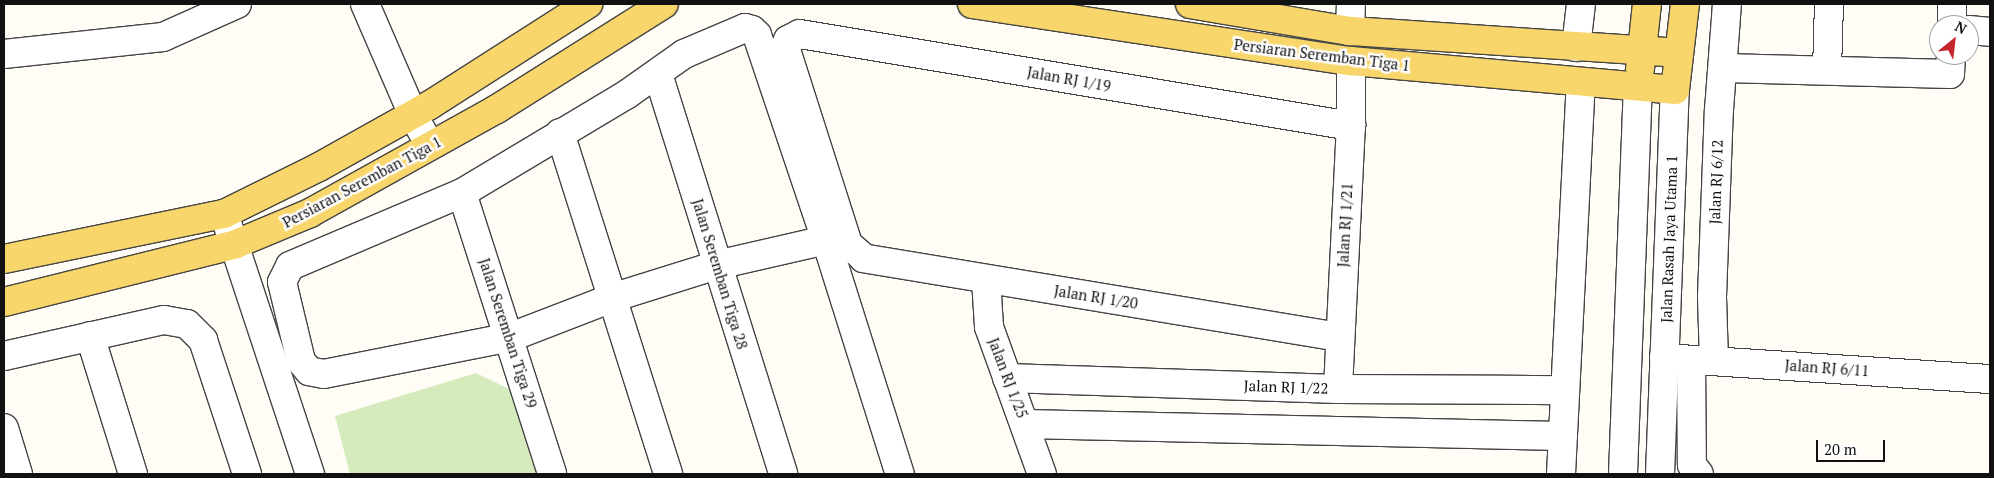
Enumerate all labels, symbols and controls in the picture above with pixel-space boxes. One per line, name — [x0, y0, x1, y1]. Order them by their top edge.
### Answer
north arrow — [1929, 15, 1979, 65]
text: N — [1952, 16, 1970, 38]
street label: Persiaran Seremban Tiga 1 — [1233, 35, 1411, 75]
street label: Jalan RJ 1/19 — [1026, 63, 1112, 95]
street label: Persiaran Seremban Tiga 1 — [279, 132, 445, 232]
street label: Jalan RJ 6/12 — [1706, 139, 1726, 225]
street label: Jalan Rasah Jaya Utama 1 — [1657, 155, 1681, 323]
street label: Jalan RJ 1/21 — [1334, 182, 1356, 268]
street label: Jalan Seremban Tiga 28 — [689, 197, 751, 351]
street label: Jalan Seremban Tiga 29 — [475, 256, 541, 410]
street label: Jalan RJ 1/20 — [1053, 281, 1139, 313]
street label: Jalan RJ 1/25 — [984, 335, 1032, 421]
street label: Jalan RJ 6/11 — [1784, 356, 1870, 380]
street label: Jalan RJ 1/22 — [1243, 377, 1329, 397]
scale bar — [1819, 430, 1888, 462]
text: 20 m — [1824, 439, 1857, 459]

